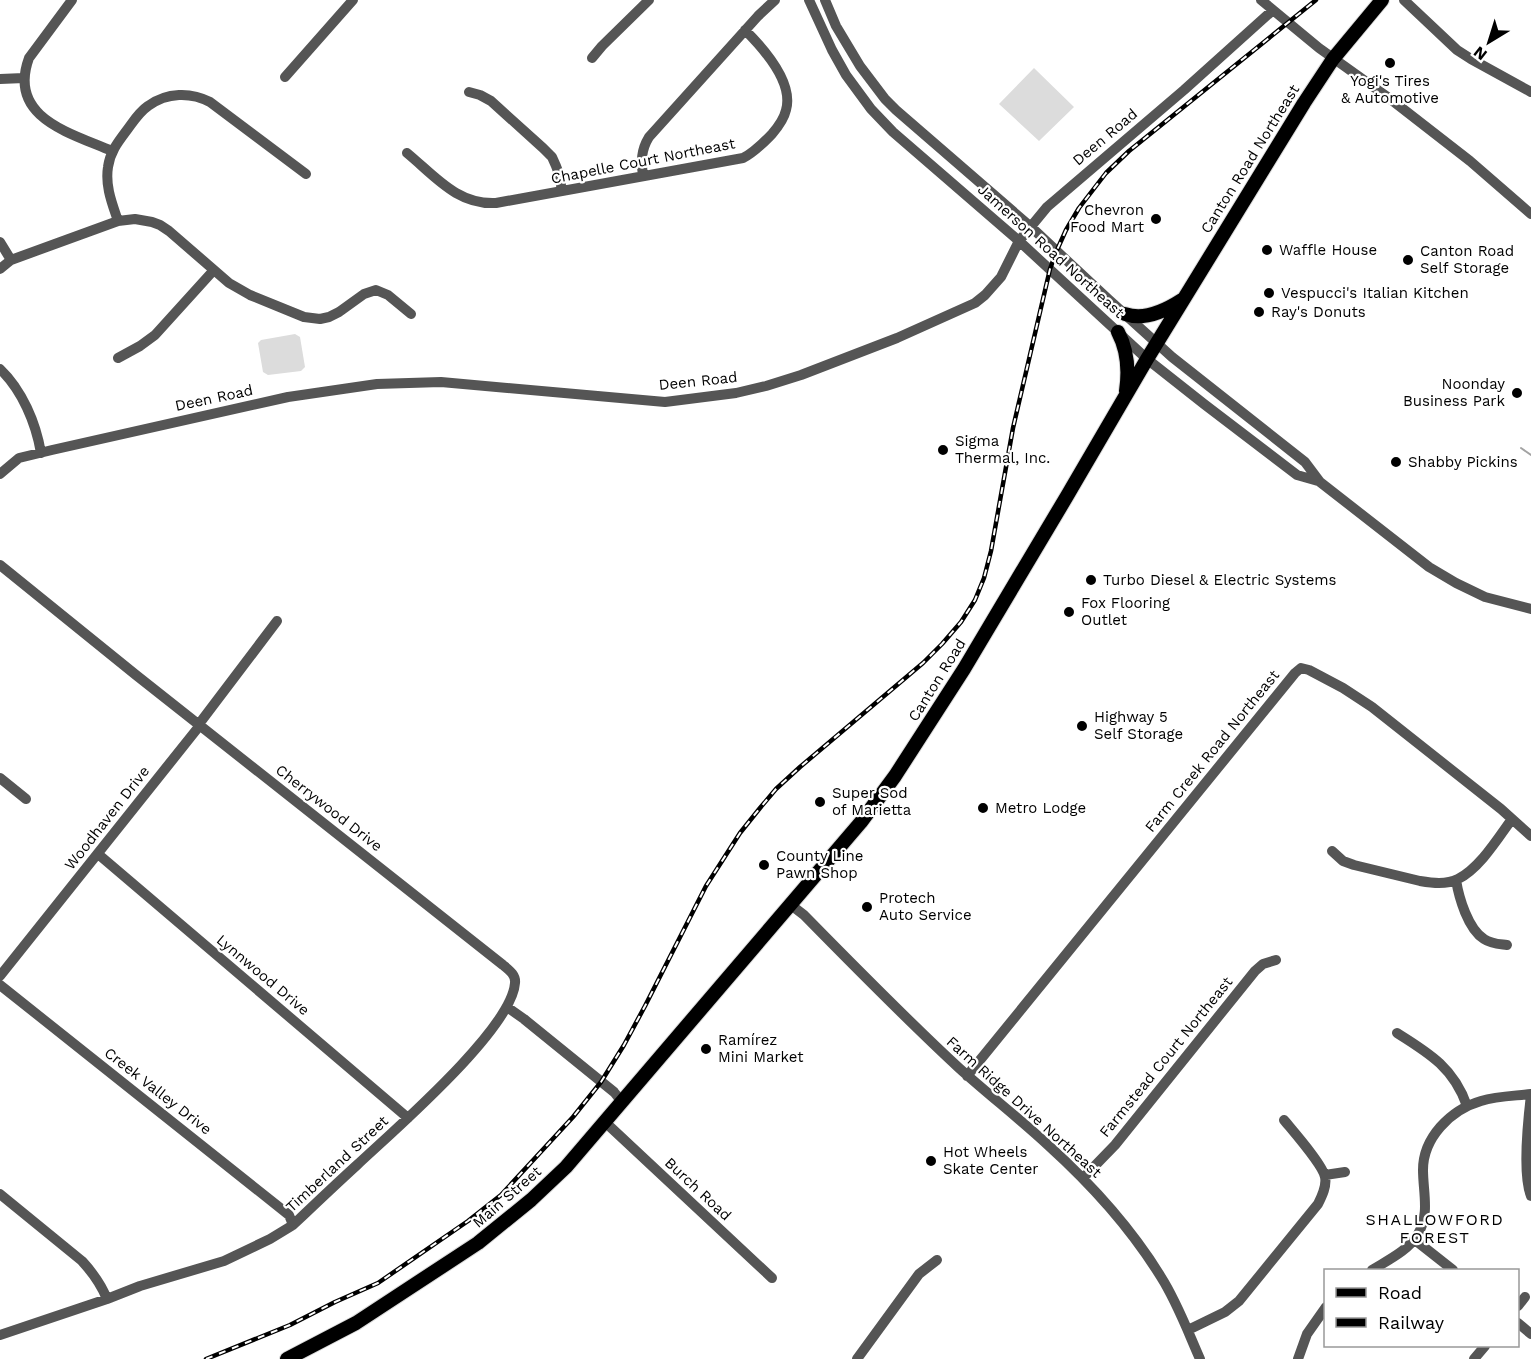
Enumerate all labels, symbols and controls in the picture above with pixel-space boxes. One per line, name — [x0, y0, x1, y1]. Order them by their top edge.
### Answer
north arrow — [1459, 12, 1519, 72]
text: N — [1470, 42, 1491, 65]
marker: Yogi's Tires & Automotive — [1383, 56, 1397, 70]
place label: Yogi's Tires & Automotive — [1341, 72, 1439, 107]
street label: Canton Road Northeast — [1197, 81, 1304, 237]
street label: Deen Road — [1069, 105, 1141, 169]
street label: Chapelle Court Northeast — [549, 134, 737, 188]
street label: Jamerson Road Northeast — [974, 180, 1129, 322]
place label: Chevron Food Mart — [1070, 201, 1145, 236]
marker: Chevron Food Mart — [1149, 212, 1163, 226]
place label: Waffle House — [1279, 241, 1377, 259]
place label: Canton Road Self Storage — [1420, 242, 1514, 277]
marker: Waffle House — [1260, 243, 1274, 257]
marker: Canton Road Self Storage — [1401, 253, 1415, 267]
place label: Vespucci's Italian Kitchen — [1281, 284, 1469, 302]
marker: Vespucci's Italian Kitchen — [1262, 286, 1276, 300]
place label: Ray's Donuts — [1271, 303, 1366, 321]
marker: Ray's Donuts — [1252, 305, 1266, 319]
street label: Deen Road — [658, 368, 738, 394]
place label: Noonday Business Park — [1403, 375, 1505, 410]
street label: Deen Road — [173, 381, 255, 415]
marker: Noonday Business Park — [1510, 386, 1524, 400]
place label: Sigma Thermal, Inc. — [955, 432, 1050, 467]
marker: Sigma Thermal, Inc. — [936, 443, 950, 457]
place label: Shabby Pickins — [1408, 453, 1518, 471]
marker: Shabby Pickins — [1389, 455, 1403, 469]
place label: Turbo Diesel & Electric Systems — [1103, 571, 1337, 589]
marker: Turbo Diesel & Electric Systems — [1084, 573, 1098, 587]
place label: Fox Flooring Outlet — [1081, 594, 1170, 629]
marker: Fox Flooring Outlet — [1062, 605, 1076, 619]
street label: Canton Road — [904, 635, 970, 725]
street label: Farm Creek Road Northeast — [1141, 666, 1283, 836]
place label: Highway 5 Self Storage — [1094, 708, 1183, 743]
marker: Highway 5 Self Storage — [1075, 719, 1089, 733]
street label: Cherrywood Drive — [272, 761, 386, 855]
street label: Woodhaven Drive — [61, 762, 153, 874]
place label: Super Sod of Marietta — [832, 784, 912, 819]
marker: Super Sod of Marietta — [813, 795, 827, 809]
place label: Metro Lodge — [995, 799, 1086, 817]
marker: Metro Lodge — [976, 801, 990, 815]
place label: County Line Pawn Shop — [776, 847, 863, 882]
marker: County Line Pawn Shop — [757, 858, 771, 872]
place label: Protech Auto Service — [879, 889, 972, 924]
marker: Protech Auto Service — [860, 900, 874, 914]
street label: Lynnwood Drive — [213, 931, 313, 1019]
street label: Farmstead Court Northeast — [1096, 973, 1237, 1141]
place label: Ramírez Mini Market — [718, 1031, 804, 1066]
street label: Farm Ridge Drive Northeast — [943, 1033, 1106, 1182]
marker: Ramírez Mini Market — [699, 1042, 713, 1056]
street label: Creek Valley Drive — [101, 1044, 215, 1138]
street label: Timberland Street — [282, 1111, 392, 1216]
place label: Hot Wheels Skate Center — [943, 1143, 1038, 1178]
street label: Burch Road — [661, 1154, 735, 1224]
marker: Hot Wheels Skate Center — [924, 1154, 938, 1168]
street label: Main Street — [469, 1162, 545, 1232]
district label: SHALLOWFORD FOREST — [1366, 1210, 1504, 1247]
legend — [1324, 1269, 1519, 1347]
text: Road — [1378, 1282, 1422, 1303]
text: Railway — [1378, 1312, 1445, 1333]

